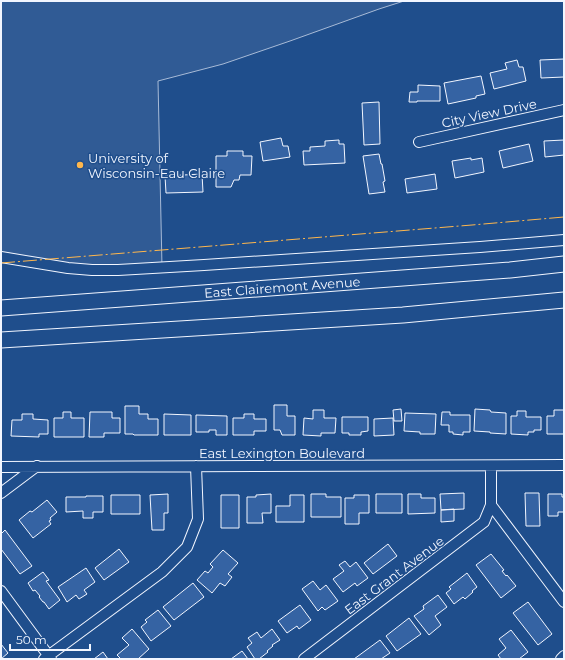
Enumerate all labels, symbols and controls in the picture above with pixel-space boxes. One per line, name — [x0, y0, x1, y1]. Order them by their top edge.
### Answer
street label: City View Drive — [440, 95, 538, 131]
place label: University of Wisconsin-Eau Claire — [88, 150, 225, 181]
marker: University of Wisconsin-Eau Claire — [75, 160, 85, 170]
street label: East Clairemont Avenue — [203, 273, 361, 301]
street label: East Lexington Boulevard — [199, 445, 365, 461]
street label: East Grant Avenue — [341, 532, 447, 618]
scale bar — [10, 626, 90, 652]
text: 50 m — [16, 632, 47, 647]

